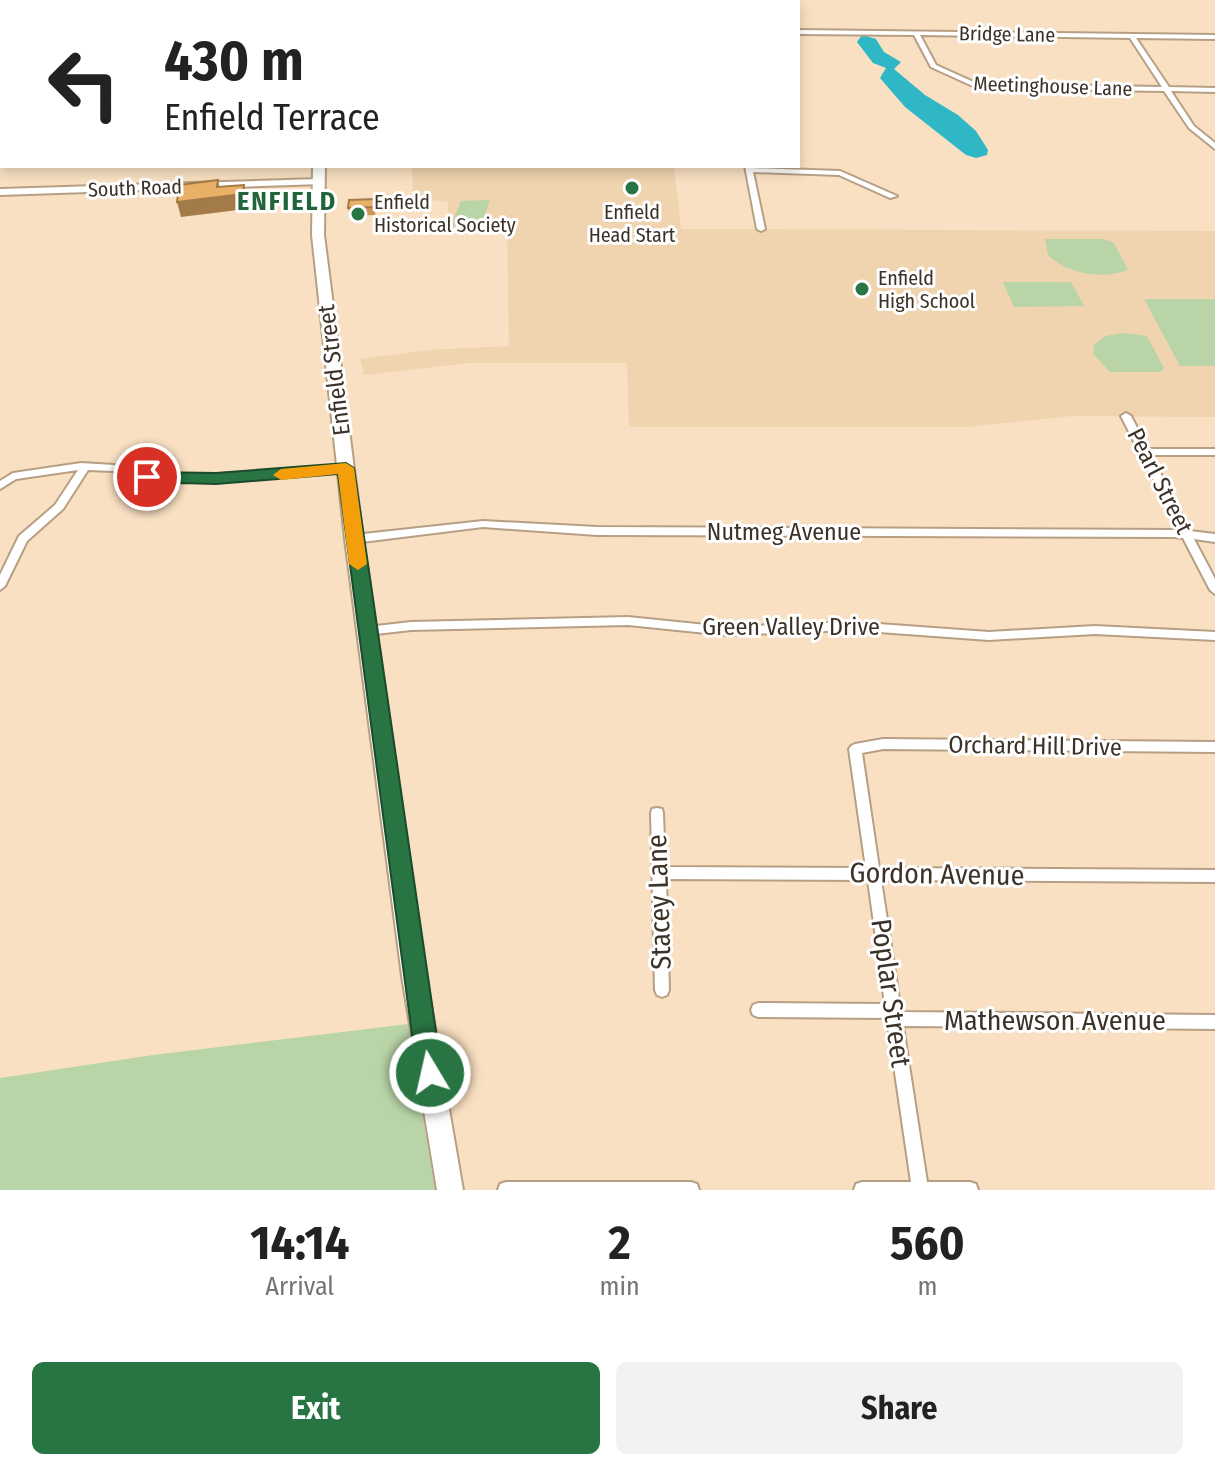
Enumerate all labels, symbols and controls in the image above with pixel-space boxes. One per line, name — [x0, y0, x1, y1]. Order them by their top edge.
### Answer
street label: Bridge Lane — [959, 21, 1055, 47]
text: 430 m — [164, 28, 304, 95]
icon: left — [32, 32, 136, 136]
street label: Meetinghouse Lane — [973, 71, 1133, 101]
text: Enfield Terrace — [164, 96, 380, 140]
street label: South Road — [88, 174, 182, 202]
marker: Enfield Head Start — [623, 179, 641, 197]
district label: ENFIELD — [237, 186, 337, 217]
place label: Enfield Historical Society — [374, 190, 516, 237]
place label: Enfield Head Start — [589, 200, 676, 247]
marker: Enfield Historical Society — [349, 205, 367, 223]
place label: Enfield High School — [878, 266, 975, 313]
marker: Enfield High School — [853, 280, 871, 298]
street label: Enfield Street — [312, 303, 356, 437]
street label: Pearl Street — [1122, 424, 1199, 539]
pin — [113, 443, 181, 511]
icon: arrive — [125, 455, 169, 499]
street label: Nutmeg Avenue — [707, 518, 861, 546]
street label: Green Valley Drive — [702, 613, 880, 641]
street label: Orchard Hill Drive — [948, 730, 1122, 762]
street label: Stacey Lane — [640, 834, 678, 970]
street label: Gordon Avenue — [849, 856, 1025, 892]
street label: Poplar Street — [864, 917, 918, 1070]
street label: Mathewson Avenue — [944, 1004, 1166, 1037]
position arrow — [388, 1031, 472, 1115]
text: 14:14 — [250, 1214, 349, 1272]
text: 2 — [609, 1214, 631, 1272]
text: 560 — [890, 1214, 965, 1272]
text: Arrival — [265, 1271, 334, 1302]
text: min — [600, 1271, 640, 1302]
text: m — [917, 1271, 937, 1302]
button: Exit — [32, 1362, 600, 1454]
button: Share — [616, 1362, 1183, 1454]

